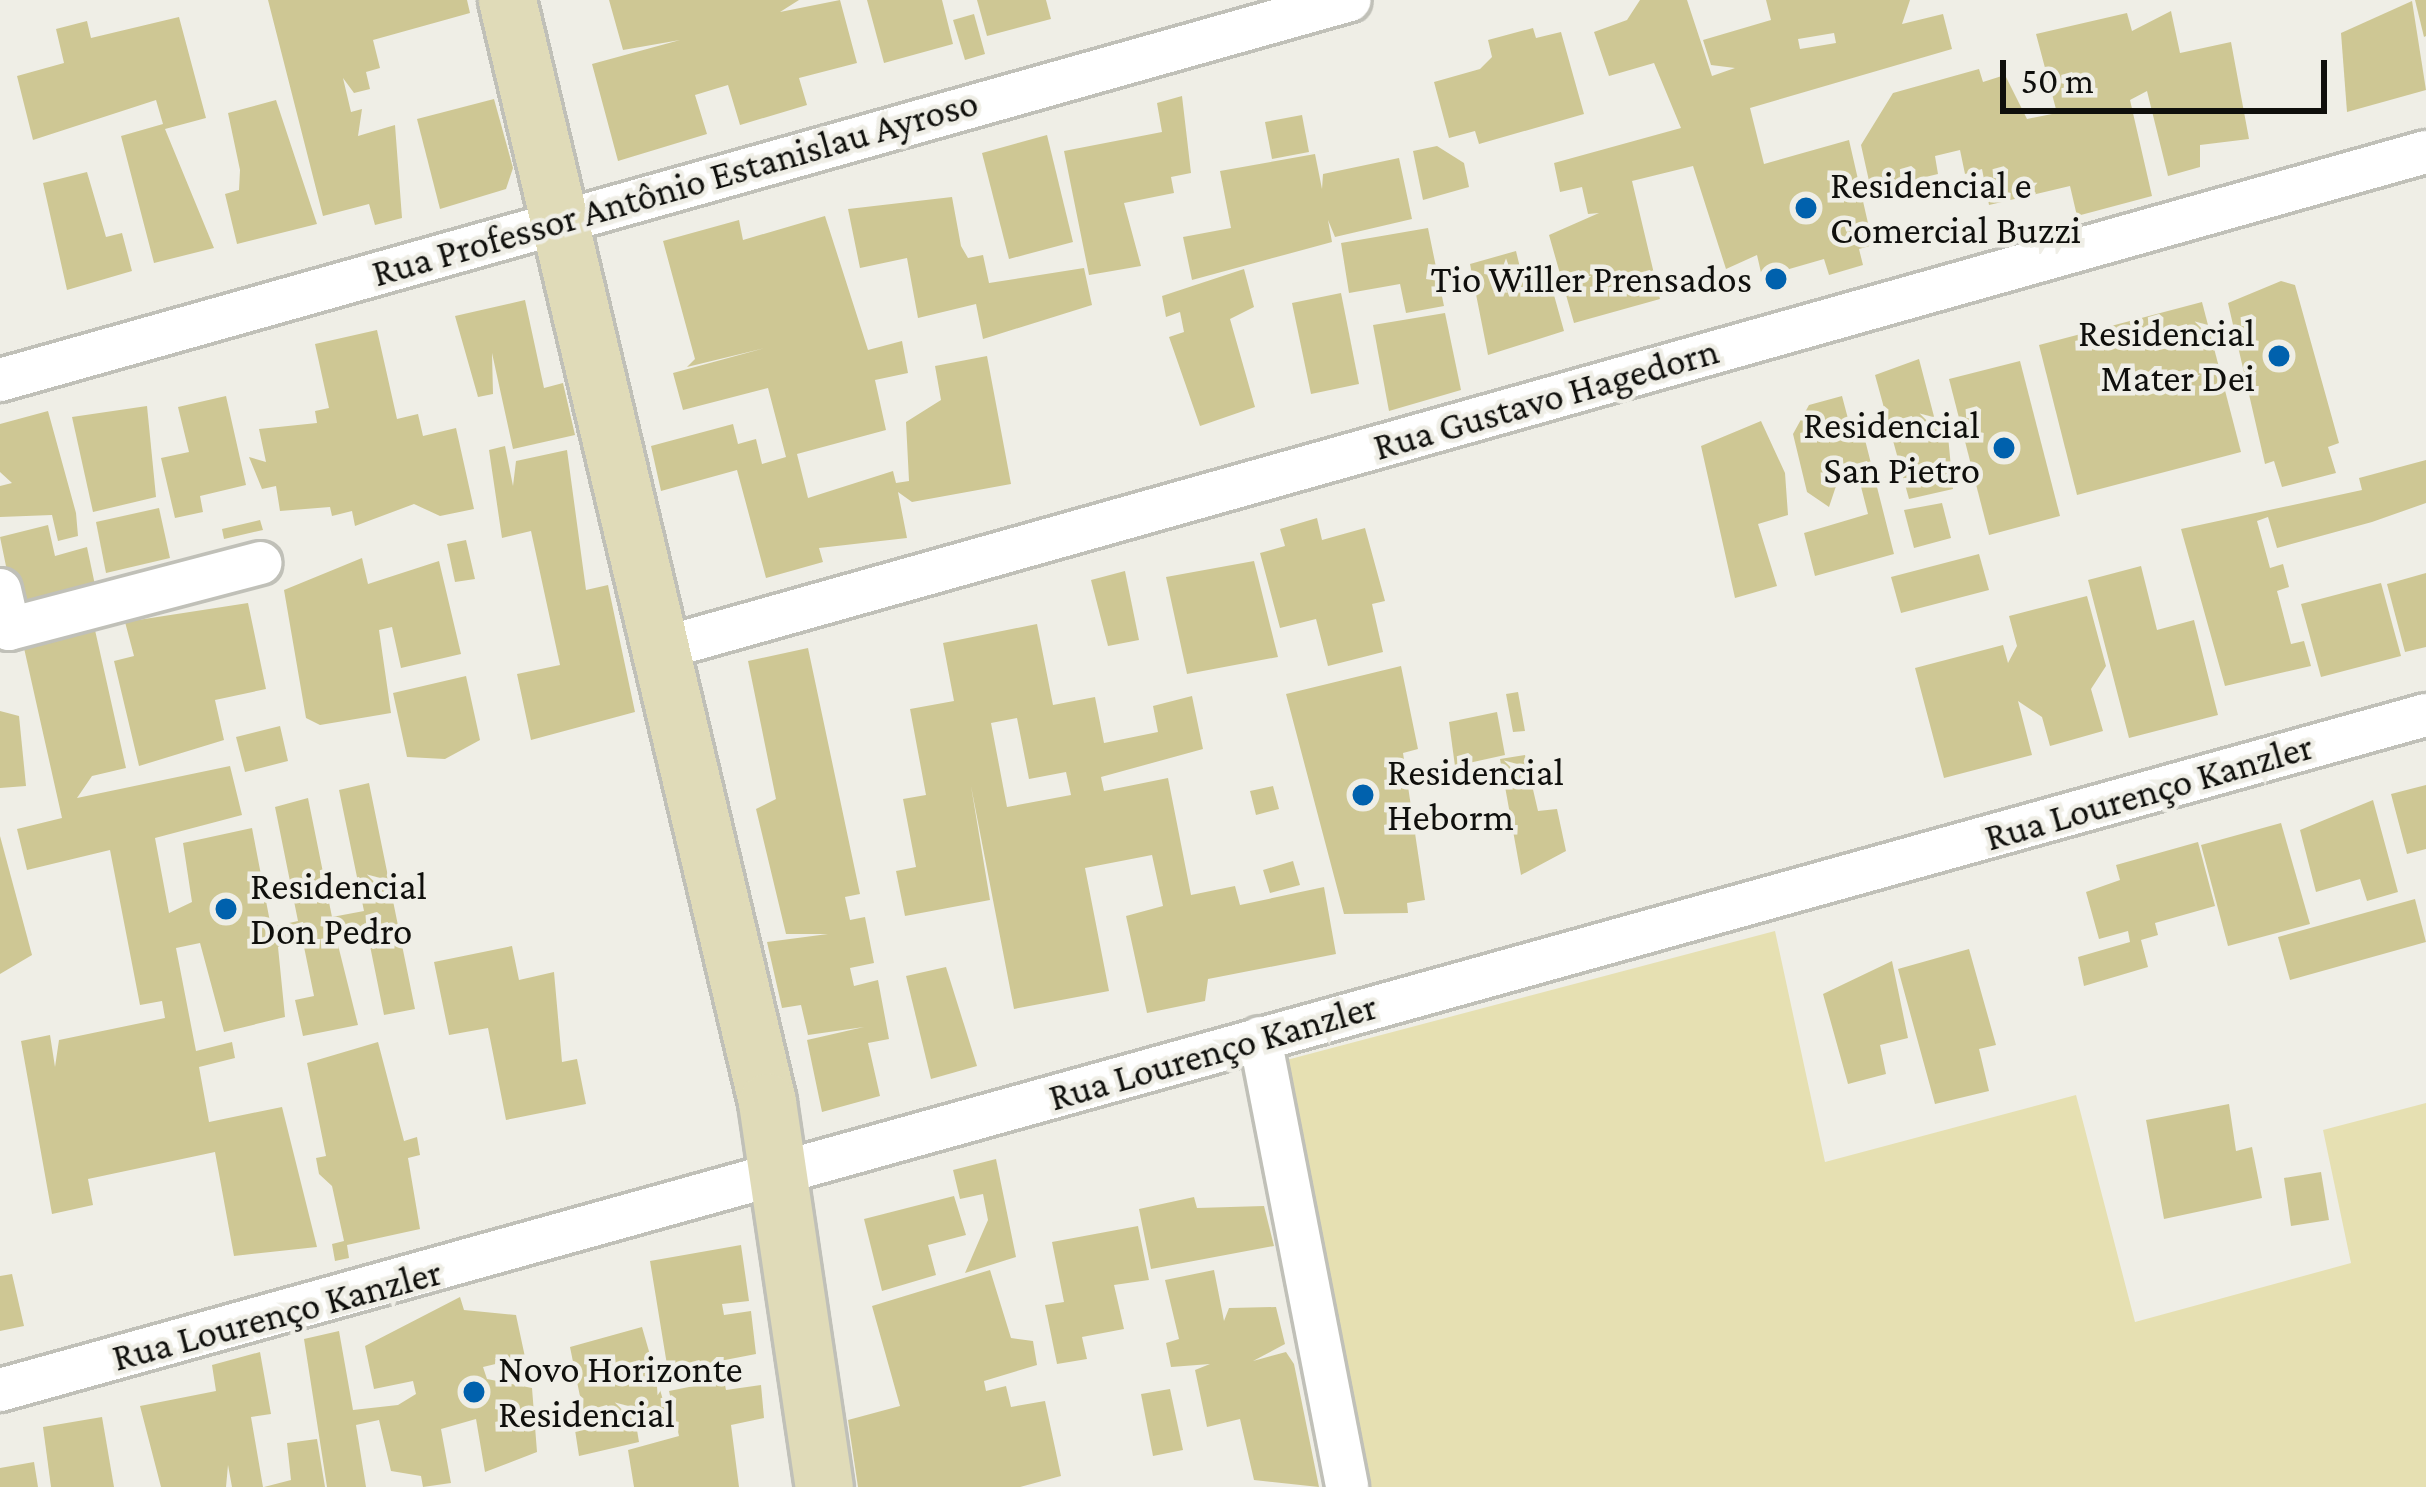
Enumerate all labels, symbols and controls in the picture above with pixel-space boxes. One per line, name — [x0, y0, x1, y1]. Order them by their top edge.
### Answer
scale bar — [2006, 36, 2333, 110]
text: 50 m — [2021, 61, 2094, 101]
street label: Rua Professor Antônio Estanislau Ayroso — [367, 79, 983, 297]
place label: Residencial e Comercial Buzzi — [1830, 163, 2081, 254]
marker: Residencial e Comercial Buzzi — [1793, 195, 1819, 221]
place label: Tio Willer Prensados — [1430, 256, 1752, 302]
marker: Tio Willer Prensados — [1763, 266, 1789, 292]
place label: Residencial Mater Dei — [2078, 311, 2255, 402]
street label: Rua Gustavo Hagedorn — [1368, 327, 1724, 471]
marker: Residencial Mater Dei — [2266, 343, 2292, 369]
place label: Residencial San Pietro — [1803, 403, 1980, 494]
marker: Residencial San Pietro — [1991, 435, 2017, 461]
street label: Rua Lourenço Kanzler — [1980, 723, 2318, 861]
place label: Residencial Heborm — [1387, 750, 1564, 841]
marker: Residencial Heborm — [1350, 782, 1376, 808]
place label: Residencial Don Pedro — [250, 864, 427, 955]
marker: Residencial Don Pedro — [213, 896, 239, 922]
street label: Rua Lourenço Kanzler — [1044, 983, 1382, 1121]
street label: Rua Lourenço Kanzler — [107, 1248, 447, 1382]
place label: Novo Horizonte Residencial — [498, 1347, 743, 1438]
marker: Novo Horizonte Residencial — [461, 1379, 487, 1405]

